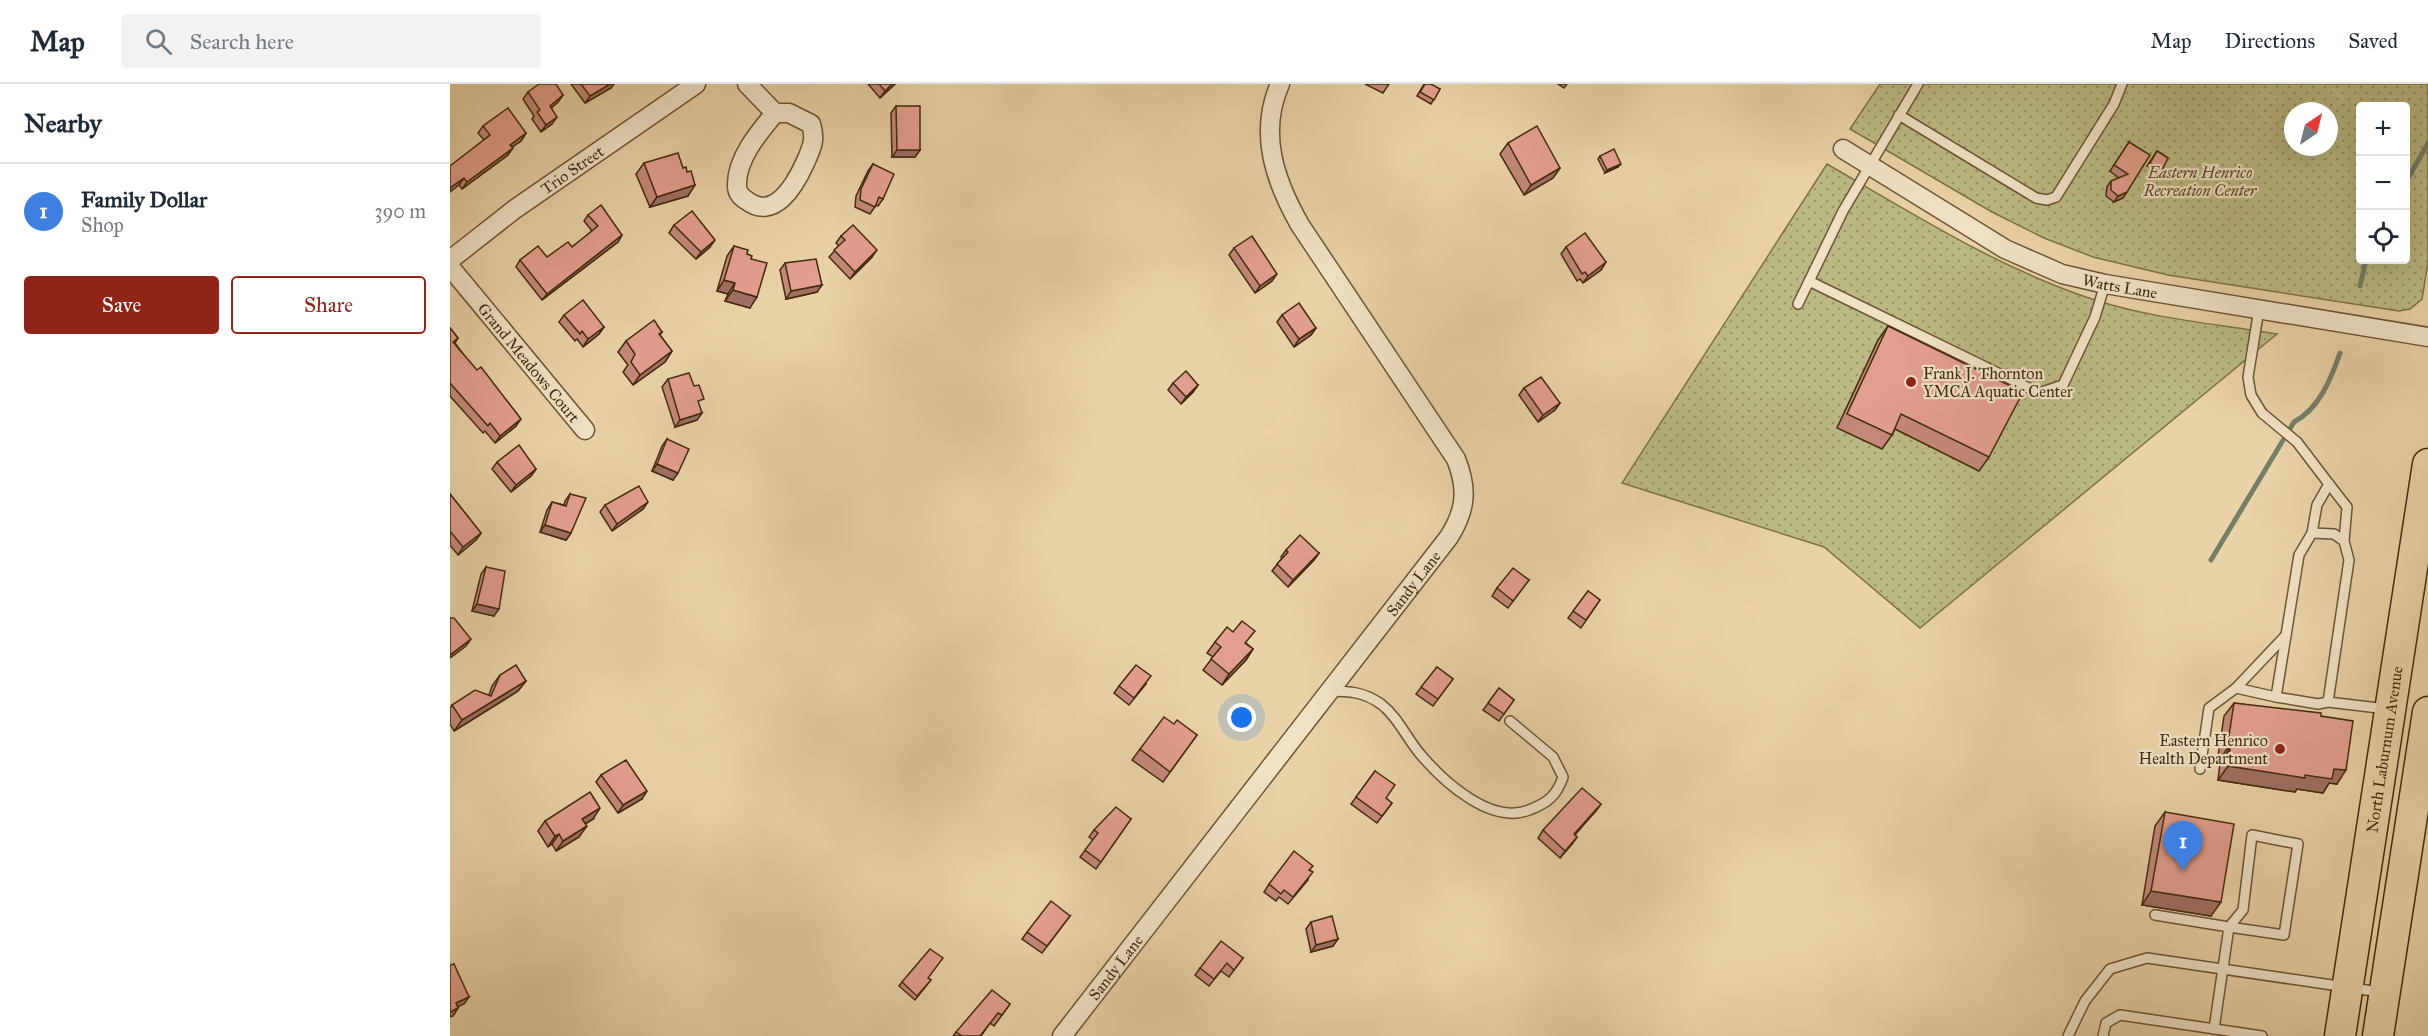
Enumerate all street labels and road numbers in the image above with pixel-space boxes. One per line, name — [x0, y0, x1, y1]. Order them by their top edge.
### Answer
street label: Trio Street — [537, 141, 608, 198]
street label: Watts Lane — [2081, 270, 2159, 303]
street label: Grand Meadows Court — [474, 299, 584, 427]
street label: Sandy Lane — [1382, 547, 1445, 620]
street label: North Laburnum Avenue — [2362, 664, 2407, 834]
street label: Sandy Lane — [1084, 931, 1147, 1004]

